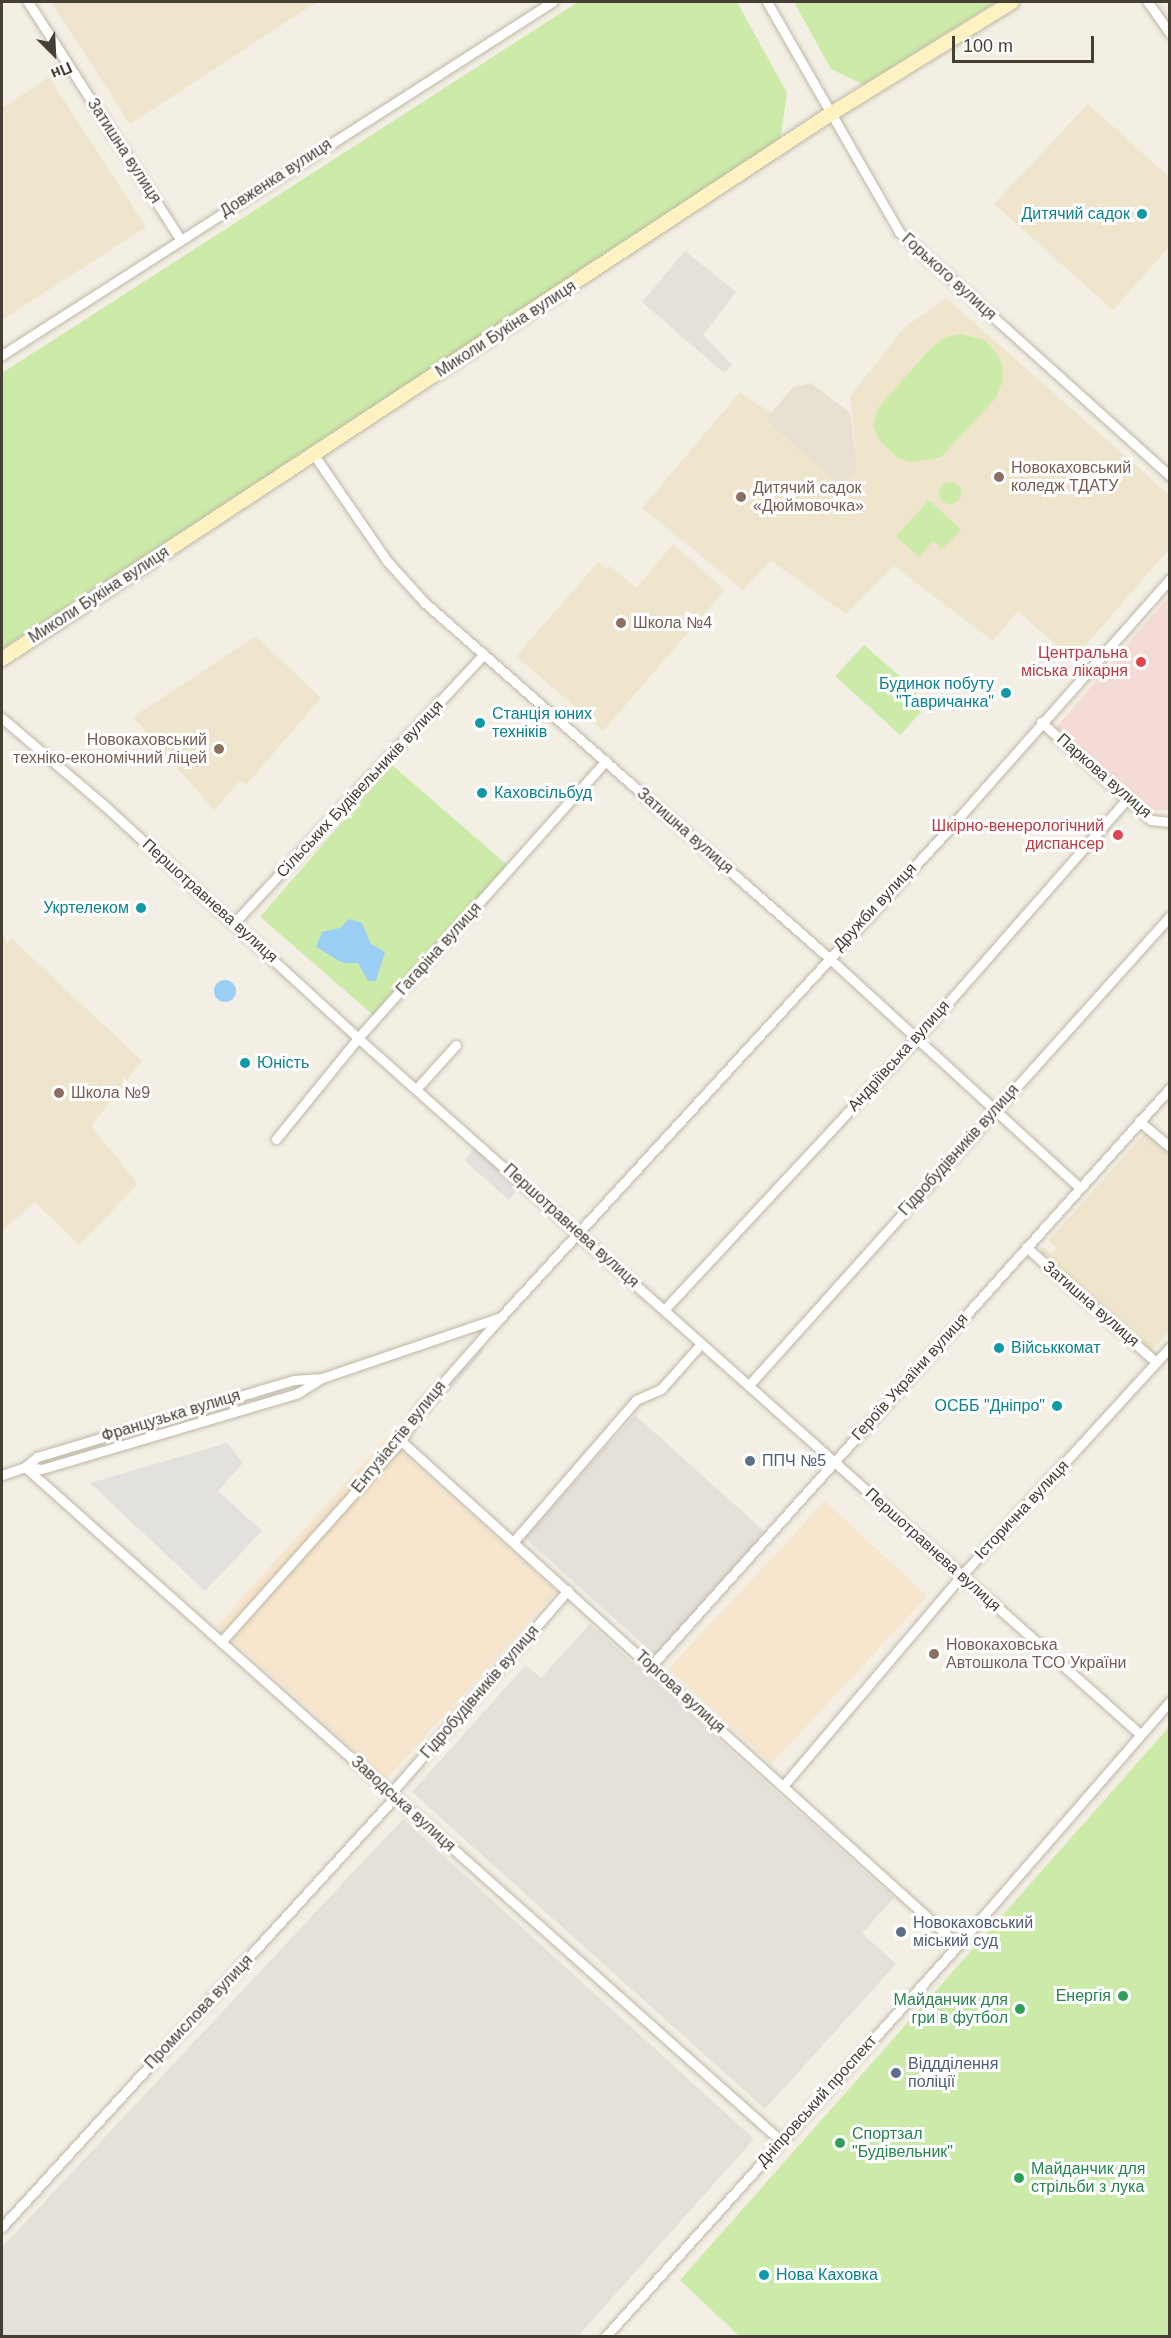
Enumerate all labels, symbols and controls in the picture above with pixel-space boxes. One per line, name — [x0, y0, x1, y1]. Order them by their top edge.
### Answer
north arrow — [24, 24, 84, 84]
scale bar — [955, 24, 1098, 62]
text: 100 m — [963, 36, 1013, 56]
text: Пн — [48, 59, 75, 83]
street label: Затишна вулиця — [83, 95, 165, 207]
street label: Довженка вулиця — [217, 135, 335, 221]
place label: Дитячий садок — [1021, 204, 1130, 224]
marker: Дитячий садок — [1135, 207, 1149, 221]
street label: Горького вулиця — [898, 230, 1000, 324]
street label: Миколи Букіна вулиця — [432, 276, 580, 382]
place label: Новокаховський коледж ТДАТУ — [1011, 458, 1131, 496]
marker: Новокаховський коледж ТДАТУ — [992, 470, 1006, 484]
place label: Дитячий садок «Дюймовочка» — [753, 478, 864, 516]
marker: Дитячий садок «Дюймовочка» — [734, 490, 748, 504]
street label: Миколи Букіна вулиця — [25, 542, 173, 648]
place label: Школа №4 — [633, 613, 712, 633]
marker: Школа №4 — [614, 616, 628, 630]
place label: Центральна міська лікарня — [1021, 643, 1128, 681]
marker: Центральна міська лікарня — [1132, 653, 1150, 671]
place label: Будинок побуту "Тавричанка" — [879, 674, 994, 712]
marker: Будинок побуту "Тавричанка" — [999, 686, 1013, 700]
street label: Сільських Будівельників вулиця — [273, 696, 447, 882]
place label: Станція юних техніків — [492, 704, 592, 742]
marker: Станція юних техніків — [473, 716, 487, 730]
place label: Новокаховський техніко-економічний ліцей — [13, 730, 207, 768]
street label: Паркова вулиця — [1053, 730, 1155, 822]
marker: Новокаховський техніко-економічний ліцей — [212, 742, 226, 756]
place label: Каховсільбуд — [494, 783, 592, 803]
street label: Затишна вулиця — [633, 784, 737, 878]
marker: Каховсільбуд — [475, 786, 489, 800]
place label: Шкірно-венерологічний диспансер — [932, 816, 1104, 854]
marker: Шкірно-венерологічний диспансер — [1109, 826, 1127, 844]
street label: Першотравнева вулиця — [138, 835, 282, 967]
street label: Дружби вулиця — [829, 859, 921, 955]
place label: Укртелеком — [43, 898, 129, 918]
street label: Гагаріна вулиця — [393, 899, 485, 999]
marker: Укртелеком — [134, 901, 148, 915]
street label: Андріївська вулиця — [844, 996, 954, 1116]
place label: Юність — [257, 1053, 309, 1073]
marker: Юність — [238, 1056, 252, 1070]
street label: Гідробудівників вулиця — [895, 1080, 1023, 1220]
place label: Школа №9 — [71, 1083, 150, 1103]
marker: Школа №9 — [52, 1086, 66, 1100]
street label: Першотравнева вулиця — [499, 1160, 643, 1292]
street label: Затишна вулиця — [1039, 1257, 1143, 1351]
street label: Героїв України вулиця — [848, 1309, 972, 1445]
place label: Військкомат — [1011, 1338, 1100, 1358]
marker: Військкомат — [992, 1341, 1006, 1355]
street label: Ентузіастів вулиця — [348, 1377, 450, 1497]
street label: Французька вулиця — [99, 1386, 243, 1446]
place label: ОСББ "Днiпро" — [935, 1396, 1045, 1416]
marker: ОСББ "Днiпро" — [1050, 1399, 1064, 1413]
place label: ППЧ №5 — [762, 1451, 826, 1471]
marker: ППЧ №5 — [743, 1454, 757, 1468]
street label: Історична вулиця — [971, 1456, 1073, 1564]
street label: Першотравнева вулиця — [861, 1484, 1005, 1616]
street label: Гідробудівників вулиця — [417, 1621, 543, 1763]
place label: Новокаховська Автошкола ТСО України — [946, 1635, 1126, 1673]
street label: Торгова вулиця — [631, 1647, 729, 1737]
marker: Новокаховська Автошкола ТСО України — [927, 1647, 941, 1661]
street label: Заводська вулиця — [347, 1752, 459, 1856]
place label: Новокаховський міський суд — [913, 1913, 1033, 1951]
marker: Новокаховський міський суд — [894, 1925, 908, 1939]
street label: Промислова вулиця — [141, 1951, 257, 2073]
place label: Енергія — [1056, 1986, 1111, 2006]
marker: Енергія — [1116, 1989, 1130, 2003]
place label: Майданчик для гри в футбол — [894, 1990, 1008, 2028]
marker: Майданчик для гри в футбол — [1013, 2002, 1027, 2016]
street label: Дніпровський проспект — [753, 2031, 881, 2171]
place label: Віддділення поліції — [908, 2054, 998, 2092]
marker: Віддділення поліції — [889, 2066, 903, 2080]
place label: Спортзал "Будівельник" — [852, 2124, 953, 2162]
marker: Спортзал "Будівельник" — [833, 2136, 847, 2150]
place label: Майданчик для стрільби з лука — [1031, 2159, 1145, 2197]
marker: Майданчик для стрільби з лука — [1012, 2171, 1026, 2185]
place label: Нова Каховка — [776, 2265, 878, 2285]
marker: Нова Каховка — [757, 2268, 771, 2282]

